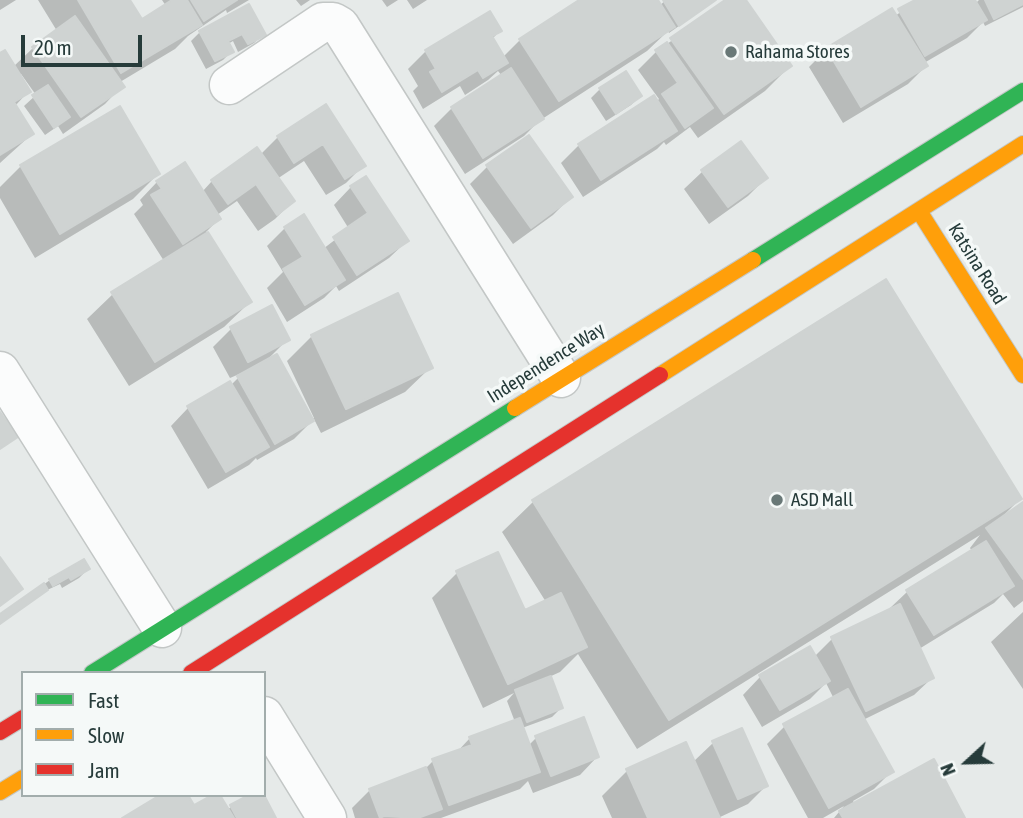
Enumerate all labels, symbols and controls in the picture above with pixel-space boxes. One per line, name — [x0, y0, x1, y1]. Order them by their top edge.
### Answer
scale bar — [24, 21, 145, 65]
text: 20 m — [34, 35, 72, 59]
place label: Rahama Stores — [745, 41, 850, 63]
marker: Rahama Stores — [723, 44, 739, 60]
street label: Katsina Road — [943, 219, 1011, 309]
street label: Independence Way — [483, 318, 609, 408]
place label: ASD Mall — [791, 489, 853, 511]
marker: ASD Mall — [769, 492, 785, 508]
legend — [21, 671, 266, 797]
text: Fast — [88, 688, 119, 712]
text: Slow — [88, 723, 124, 747]
north arrow — [932, 727, 1002, 797]
text: Jam — [88, 758, 120, 782]
text: N — [935, 761, 960, 779]

